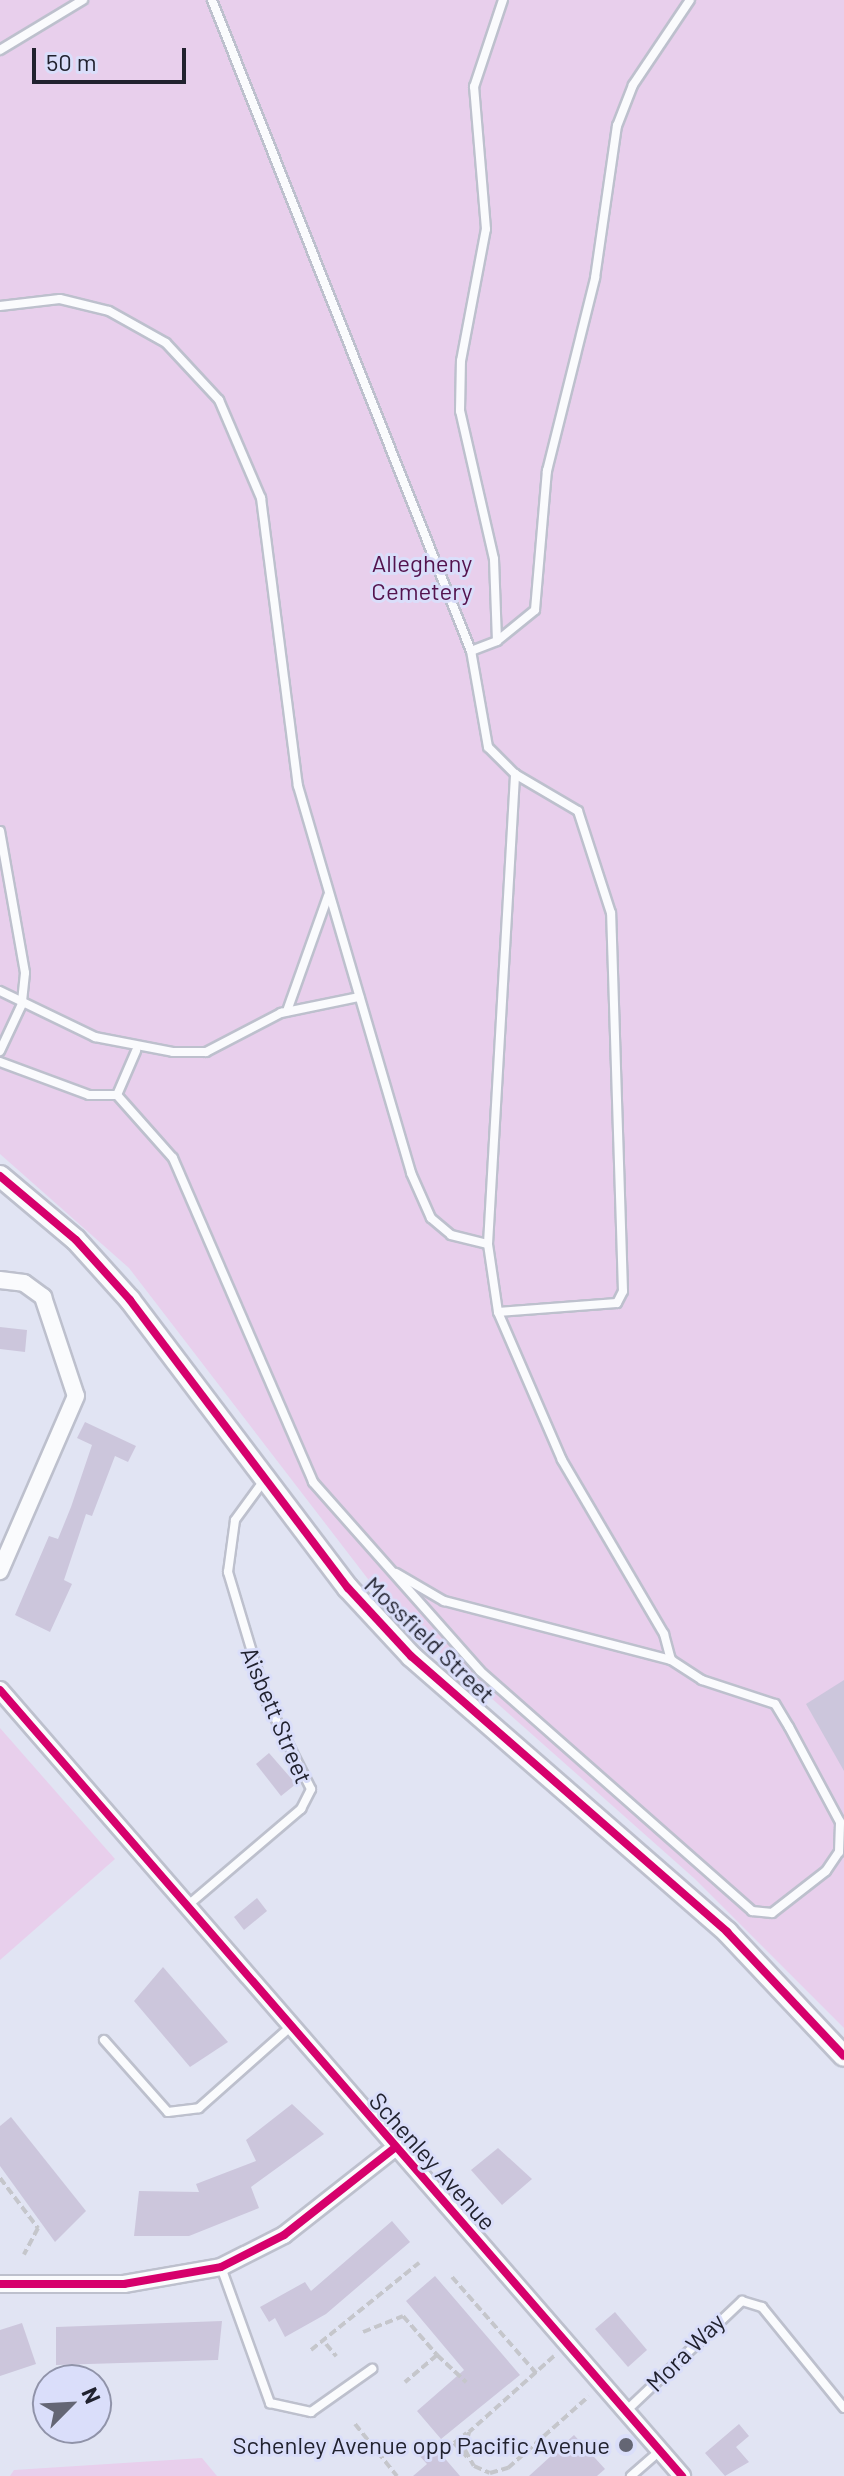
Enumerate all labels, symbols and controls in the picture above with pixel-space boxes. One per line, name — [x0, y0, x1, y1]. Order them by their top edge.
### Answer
scale bar — [36, 32, 190, 82]
text: 50 m — [46, 47, 97, 76]
park label: Allegheny Cemetery — [371, 549, 473, 605]
street label: Mossfield Street — [359, 1570, 501, 1708]
street label: Aisbett Street — [235, 1642, 319, 1788]
street label: Schenley Avenue — [364, 2086, 502, 2236]
street label: Mora Way — [640, 2307, 730, 2397]
north arrow — [32, 2364, 112, 2444]
text: N — [77, 2383, 107, 2407]
place label: Schenley Avenue opp Pacific Avenue — [232, 2431, 610, 2459]
marker: Schenley Avenue opp Pacific Avenue — [617, 2436, 635, 2454]

